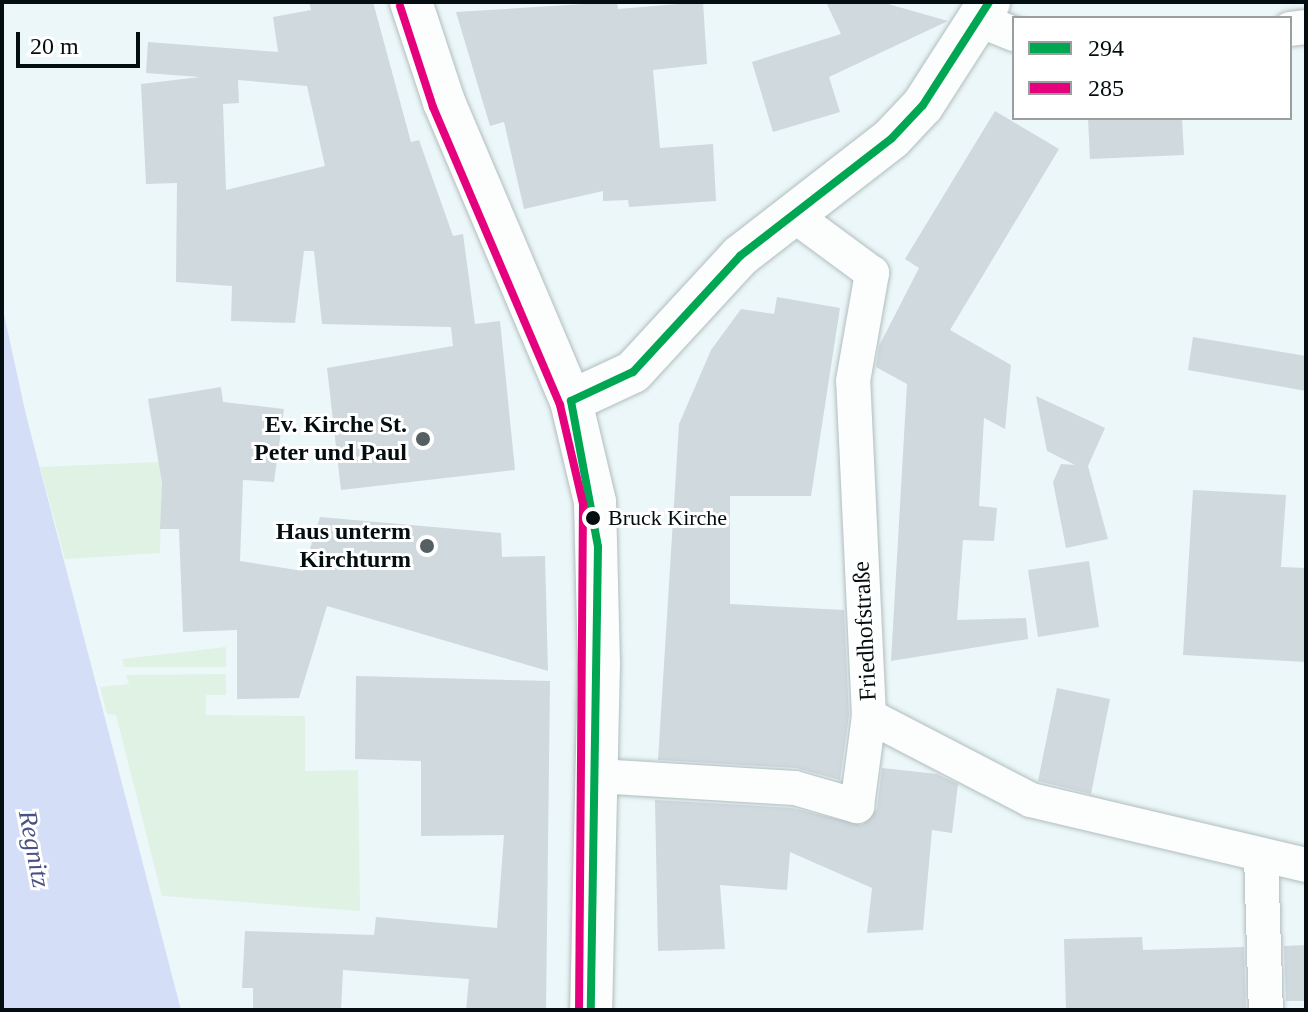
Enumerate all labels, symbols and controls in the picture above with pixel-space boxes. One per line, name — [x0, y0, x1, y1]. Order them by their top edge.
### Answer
scale bar — [20, 16, 144, 66]
legend — [1012, 16, 1292, 120]
text: 20 m — [30, 33, 79, 59]
text: 294 — [1088, 35, 1124, 61]
text: 285 — [1088, 75, 1124, 101]
place label: Ev. Kirche St. Peter und Paul — [254, 411, 407, 467]
marker: Ev. Kirche St. Peter und Paul — [414, 430, 432, 448]
place label: Bruck Kirche — [608, 505, 727, 531]
marker: Bruck Kirche — [585, 510, 601, 526]
place label: Haus unterm Kirchturm — [276, 518, 411, 574]
marker: Haus unterm Kirchturm — [418, 537, 436, 555]
street label: Friedhofstraße — [847, 560, 883, 702]
water label: Regnitz — [11, 808, 57, 890]

